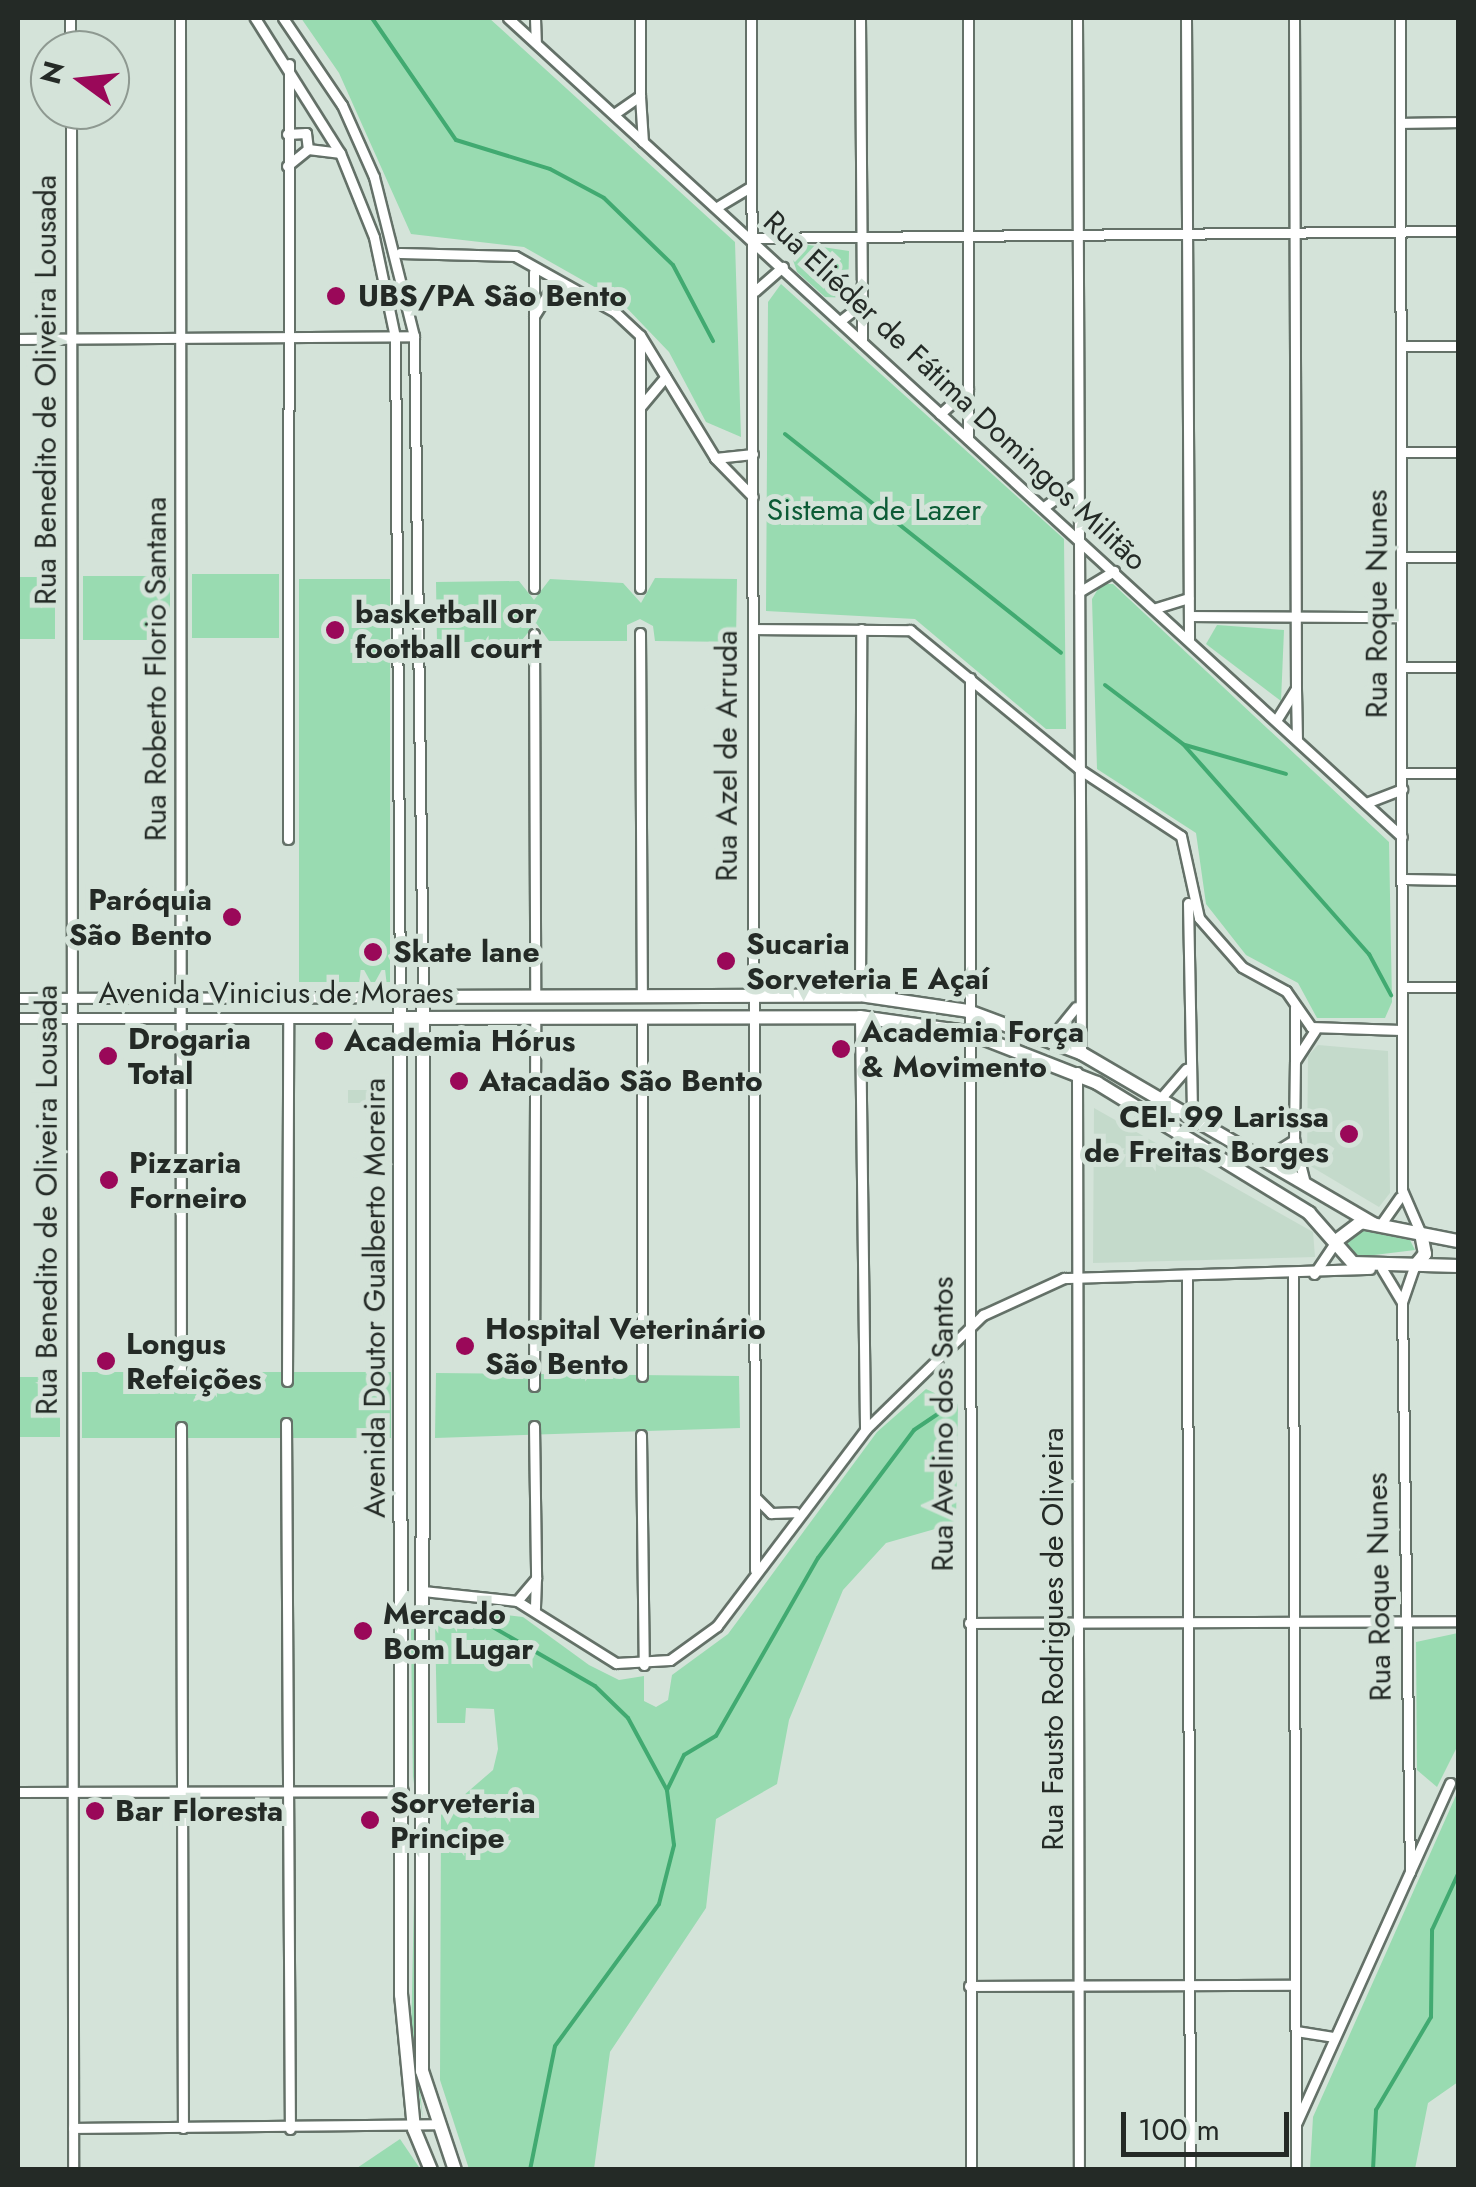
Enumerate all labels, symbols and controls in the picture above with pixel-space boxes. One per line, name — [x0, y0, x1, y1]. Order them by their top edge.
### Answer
north arrow — [30, 30, 130, 130]
text: N — [30, 57, 75, 89]
street label: Rua Benedito de Oliveira Lousada — [28, 175, 64, 605]
street label: Rua Eliéder de Fátima Domingos Militão — [756, 204, 1154, 578]
place label: UBS/PA São Bento — [358, 278, 627, 314]
marker: UBS/PA São Bento — [323, 283, 349, 309]
street label: Rua Roque Nunes — [1359, 490, 1395, 718]
park label: Sistema de Lazer — [767, 492, 981, 528]
street label: Rua Roberto Florio Santana — [138, 497, 174, 841]
place label: basketball or football court — [355, 595, 542, 666]
marker: basketball or football court — [324, 619, 346, 641]
street label: Rua Azel de Arruda — [709, 630, 745, 882]
place label: Paróquia São Bento — [69, 882, 212, 952]
marker: Paróquia São Bento — [221, 906, 243, 928]
place label: Sucaria Sorveteria E Açaí — [746, 926, 989, 996]
place label: Skate lane — [393, 934, 540, 970]
marker: Skate lane — [362, 941, 384, 963]
marker: Sucaria Sorveteria E Açaí — [715, 950, 737, 972]
street label: Avenida Vinicius de Moraes — [98, 975, 454, 1011]
street label: Rua Benedito de Oliveira Lousada — [29, 985, 65, 1415]
place label: Academia Força & Movimento — [861, 1014, 1084, 1084]
place label: Drogaria Total — [128, 1021, 251, 1092]
place label: Academia Hórus — [344, 1023, 575, 1059]
marker: Academia Hórus — [313, 1030, 335, 1052]
marker: Academia Força & Movimento — [830, 1038, 852, 1060]
marker: Drogaria Total — [97, 1045, 119, 1067]
place label: Atacadão São Bento — [479, 1063, 763, 1099]
marker: Atacadão São Bento — [448, 1070, 470, 1092]
street label: Avenida Doutor Gualberto Moreira — [357, 1078, 393, 1518]
place label: CEI- 99 Larissa de Freitas Borges — [1084, 1099, 1329, 1170]
marker: CEI- 99 Larissa de Freitas Borges — [1338, 1123, 1360, 1145]
place label: Pizzaria Forneiro — [129, 1145, 247, 1216]
marker: Pizzaria Forneiro — [98, 1169, 120, 1191]
street label: Rua Avelino dos Santos — [925, 1276, 961, 1572]
place label: Hospital Veterinário São Bento — [485, 1311, 766, 1382]
place label: Longus Refeições — [126, 1326, 262, 1396]
marker: Hospital Veterinário São Bento — [454, 1335, 476, 1357]
marker: Longus Refeições — [95, 1350, 117, 1372]
street label: Rua Fausto Rodrigues de Oliveira — [1035, 1427, 1071, 1851]
street label: Rua Roque Nunes — [1359, 1472, 1399, 1702]
place label: Mercado Bom Lugar — [383, 1596, 534, 1666]
marker: Mercado Bom Lugar — [352, 1620, 374, 1642]
place label: Sorveteria Principe — [390, 1785, 536, 1856]
place label: Bar Floresta — [115, 1793, 283, 1829]
marker: Bar Floresta — [84, 1800, 106, 1822]
marker: Sorveteria Principe — [359, 1809, 381, 1831]
scale bar — [1126, 2092, 1294, 2154]
text: 100 m — [1138, 2108, 1220, 2151]

